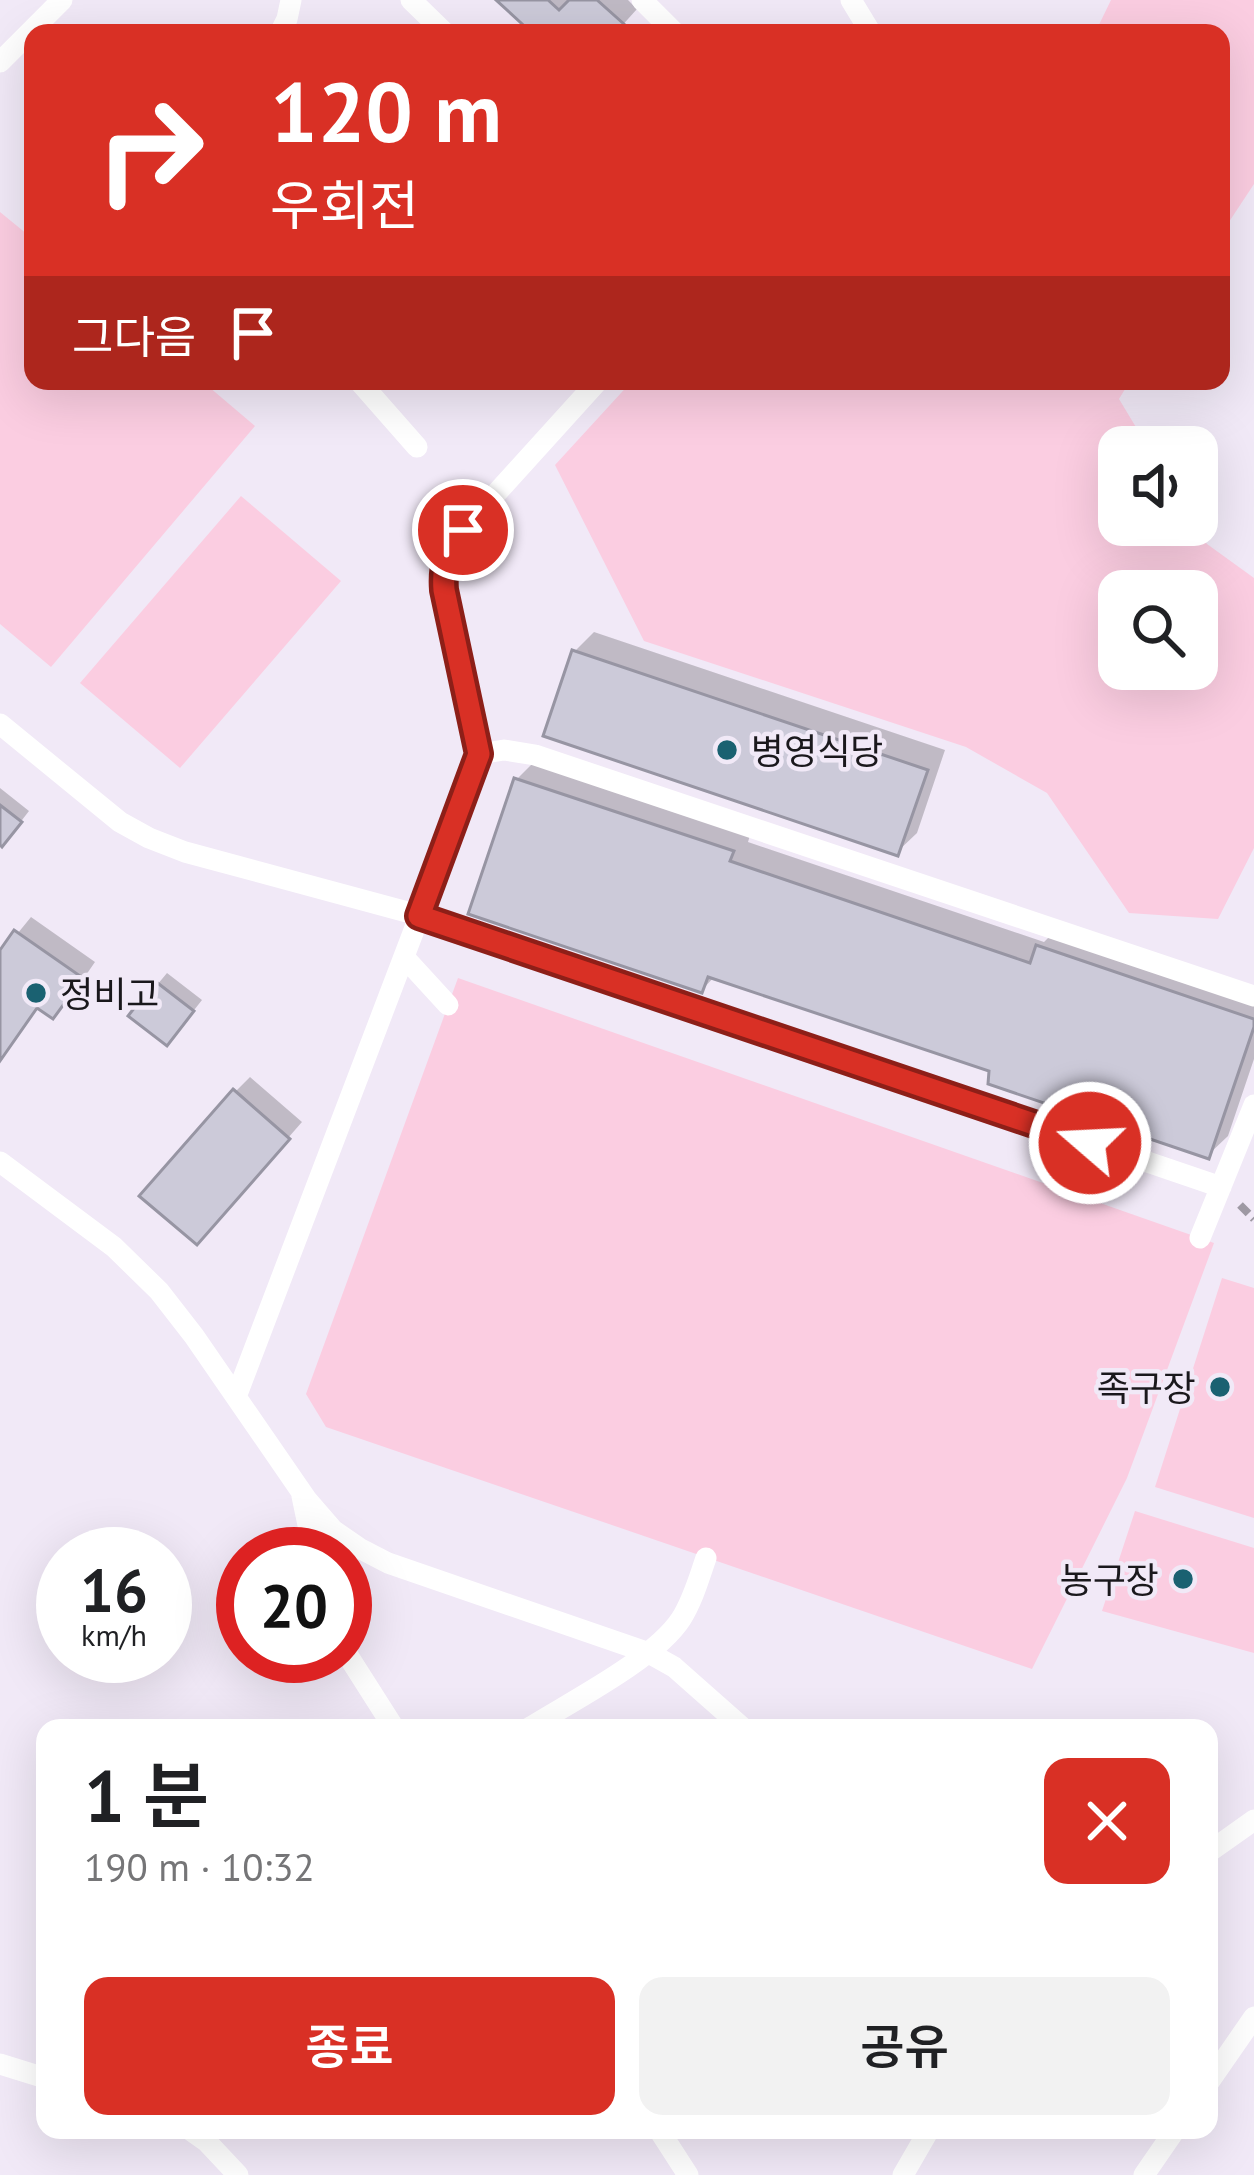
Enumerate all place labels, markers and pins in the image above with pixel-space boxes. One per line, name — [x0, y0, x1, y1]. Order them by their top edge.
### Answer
pin — [412, 479, 514, 581]
place label: 병영식당 — [751, 727, 883, 774]
marker: 병영식당 — [714, 737, 740, 763]
place label: 정비고 — [60, 970, 159, 1017]
marker: 정비고 — [23, 980, 49, 1006]
place label: 족구장 — [1097, 1364, 1196, 1411]
marker: 족구장 — [1207, 1374, 1233, 1400]
place label: 농구장 — [1060, 1556, 1159, 1603]
marker: 농구장 — [1170, 1566, 1196, 1592]

